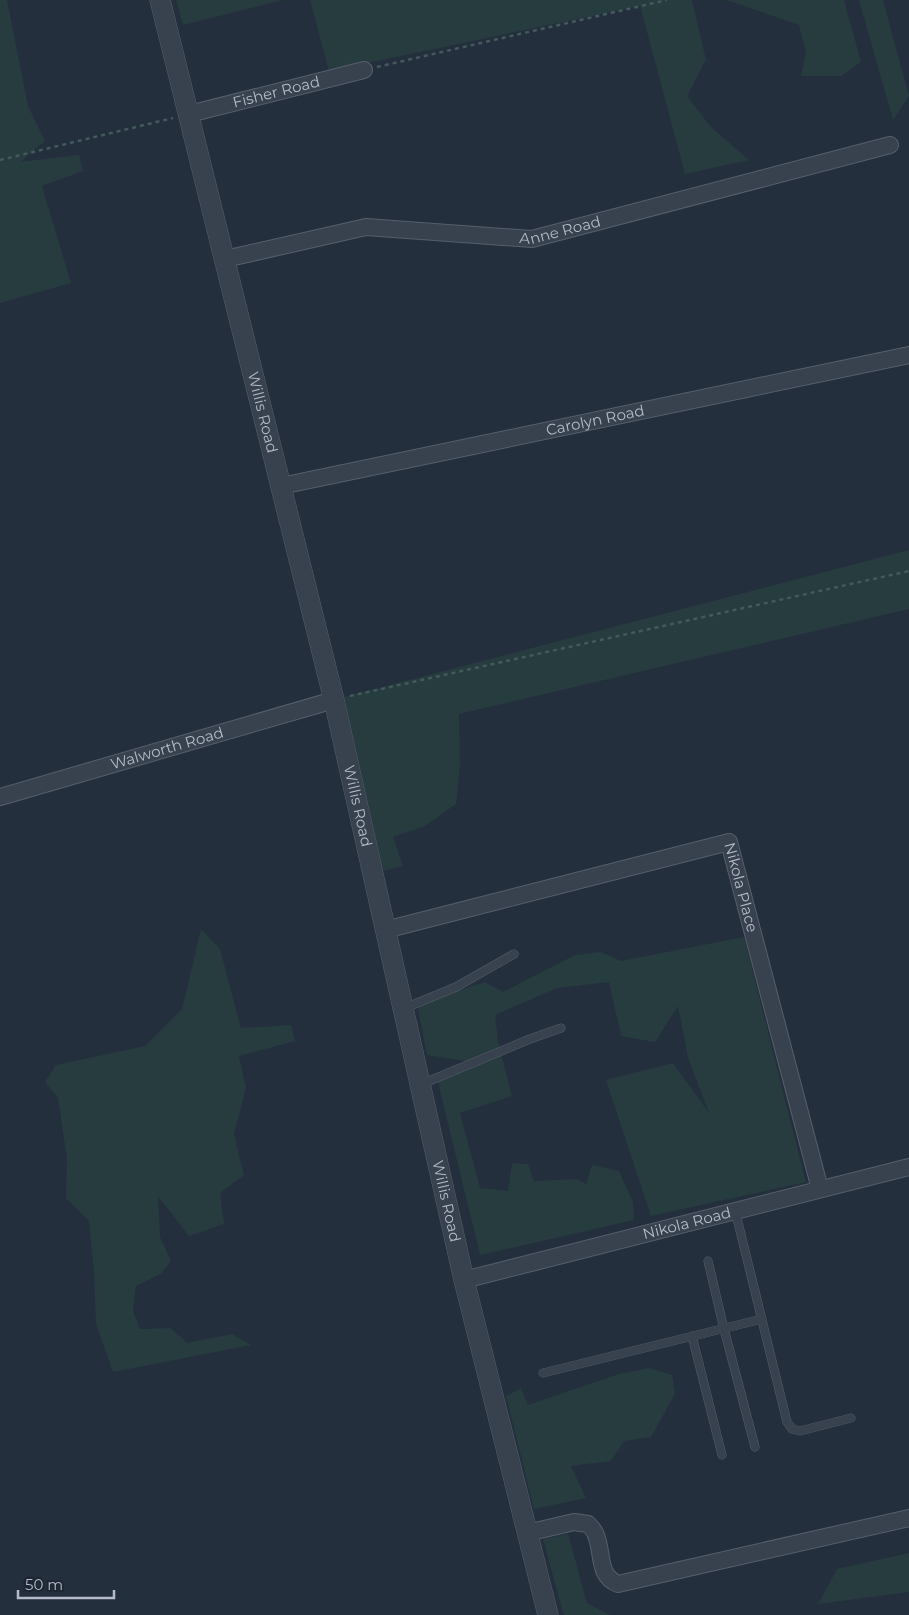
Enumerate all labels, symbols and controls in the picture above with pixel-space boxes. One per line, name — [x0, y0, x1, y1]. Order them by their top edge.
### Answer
street label: Fisher Road — [231, 71, 322, 112]
street label: Anne Road — [519, 211, 603, 248]
street label: Willis Road — [244, 370, 282, 455]
street label: Carolyn Road — [544, 400, 646, 439]
street label: Walworth Road — [108, 723, 226, 773]
street label: Willis Road — [340, 763, 377, 849]
street label: Nikola Place — [721, 840, 762, 934]
street label: Willis Road — [428, 1159, 465, 1244]
street label: Nikola Road — [641, 1203, 733, 1243]
scale bar — [18, 1568, 114, 1600]
text: 50 m — [25, 1575, 63, 1594]

